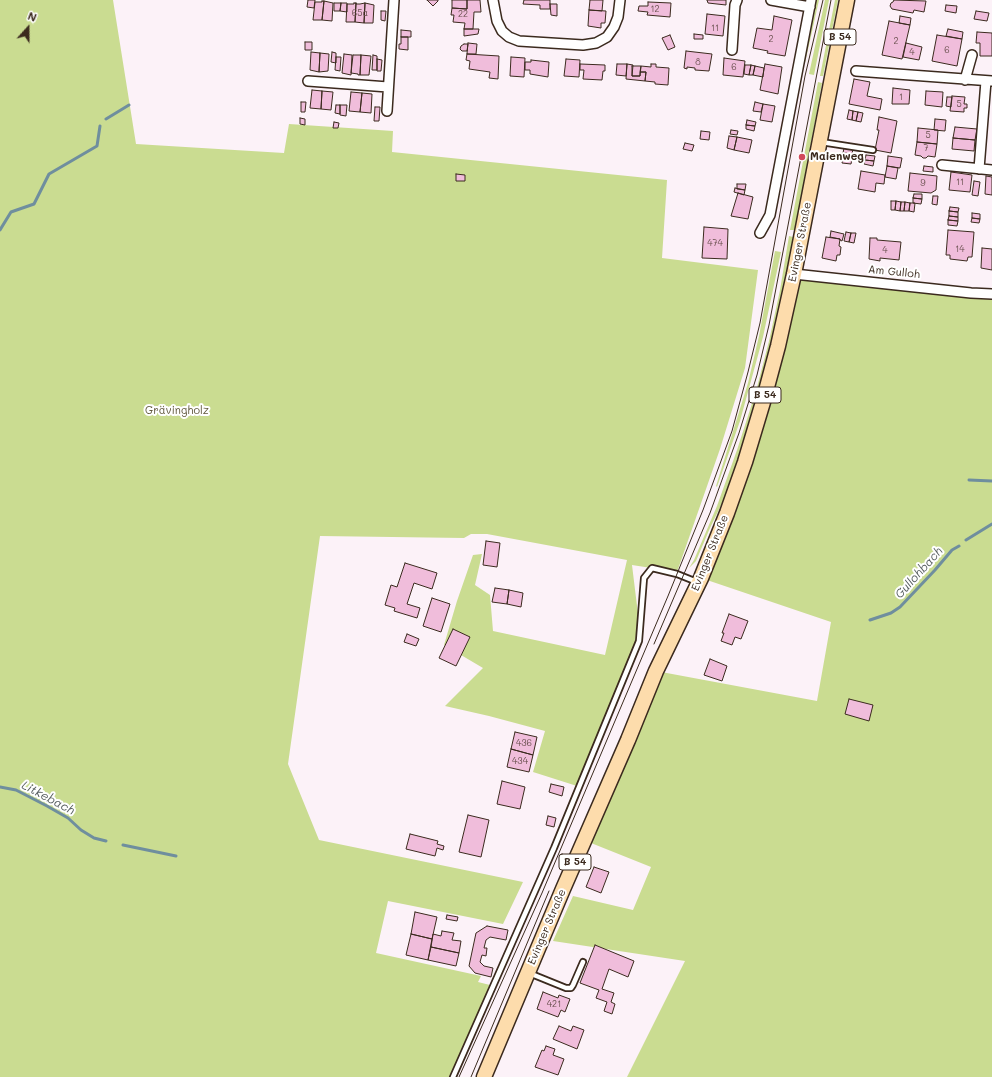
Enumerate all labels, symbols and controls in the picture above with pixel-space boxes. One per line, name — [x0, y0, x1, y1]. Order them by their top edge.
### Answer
house number: 12 — [650, 4, 660, 14]
north arrow — [8, 8, 48, 48]
text: N — [26, 8, 39, 25]
house number: 65a — [352, 8, 368, 18]
house number: 22 — [458, 9, 468, 19]
house number: 11 — [711, 23, 719, 33]
road number: B 54 — [824, 29, 856, 45]
house number: 2 — [768, 34, 774, 44]
house number: 2 — [893, 36, 899, 46]
house number: 6 — [944, 45, 950, 55]
house number: 4 — [909, 47, 915, 57]
house number: 8 — [695, 57, 701, 67]
house number: 6 — [731, 62, 737, 72]
house number: 1 — [899, 92, 903, 102]
house number: 5 — [956, 99, 962, 109]
house number: 5 — [925, 130, 931, 140]
house number: 7 — [923, 143, 929, 153]
place label: Maienweg — [810, 150, 864, 164]
marker: Maienweg — [797, 152, 807, 162]
house number: 11 — [956, 177, 964, 187]
house number: 9 — [920, 178, 926, 188]
street label: Evinger Straße — [786, 201, 814, 283]
house number: 474 — [707, 238, 723, 248]
house number: 14 — [955, 244, 965, 254]
house number: 4 — [882, 245, 888, 255]
street label: Am Gulloh — [867, 263, 921, 281]
road number: B 54 — [749, 387, 781, 403]
park label: Grävingholz — [145, 404, 209, 418]
street label: Evinger Straße — [689, 513, 731, 593]
water label: Gullohbach — [892, 544, 946, 602]
house number: 436 — [516, 738, 532, 748]
house number: 434 — [512, 756, 528, 766]
water label: Litkebach — [19, 778, 77, 818]
road number: B 54 — [559, 854, 591, 870]
street label: Evinger Straße — [525, 887, 569, 967]
house number: 421 — [547, 999, 561, 1009]

